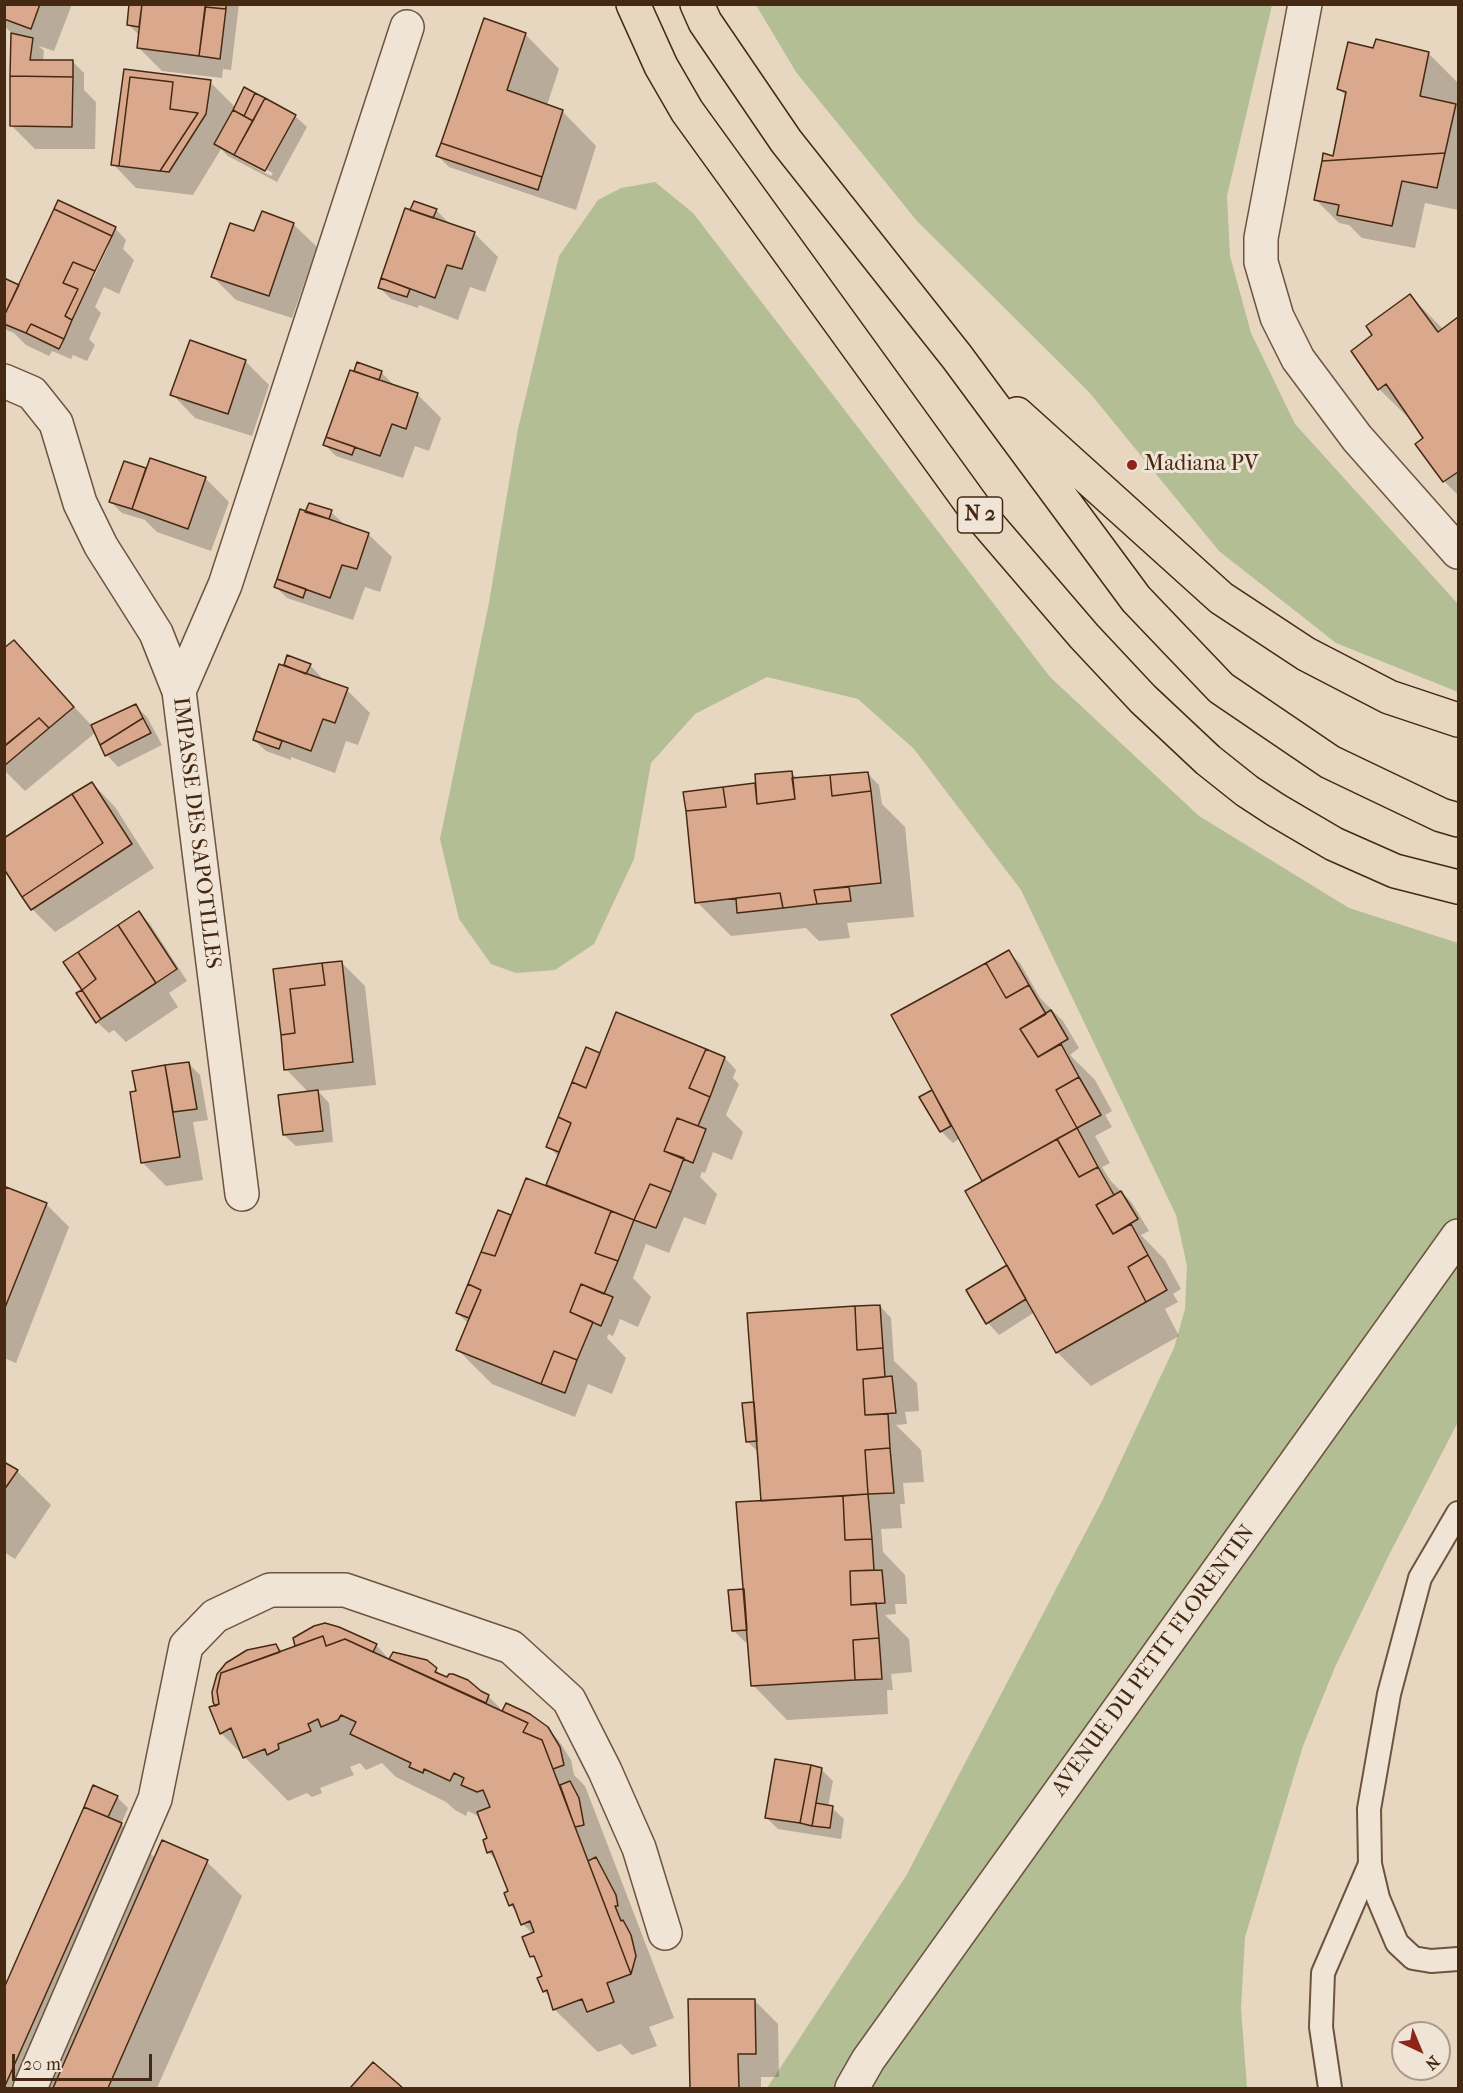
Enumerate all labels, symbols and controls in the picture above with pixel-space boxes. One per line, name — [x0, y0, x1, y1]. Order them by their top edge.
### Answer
place label: Madiana PV — [1144, 452, 1258, 478]
marker: Madiana PV — [1125, 458, 1139, 472]
road number: N 2 — [958, 497, 1002, 533]
street label: IMPASSE DES SAPOTILLES — [166, 696, 226, 970]
street label: AVENUE DU PETIT FLORENTIN — [1047, 1520, 1261, 1802]
north arrow — [1391, 2021, 1451, 2081]
scale bar — [15, 2042, 154, 2080]
text: N — [1422, 2052, 1443, 2074]
text: 20 m — [23, 2054, 61, 2075]

